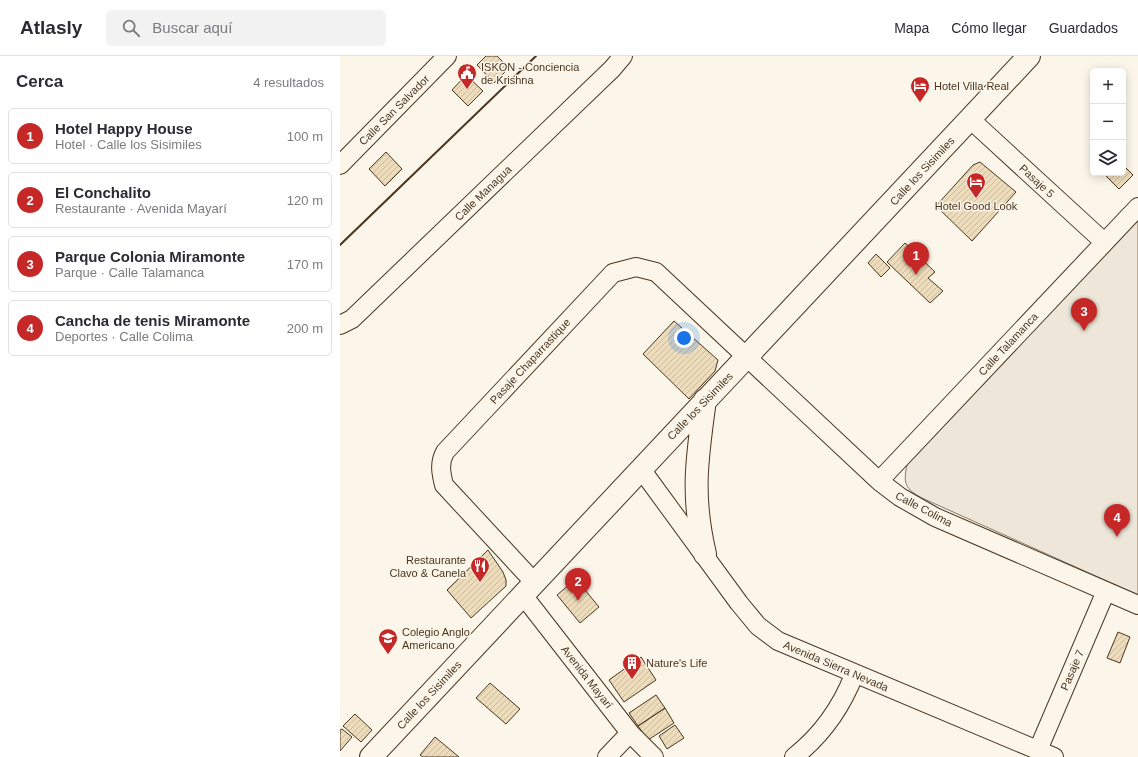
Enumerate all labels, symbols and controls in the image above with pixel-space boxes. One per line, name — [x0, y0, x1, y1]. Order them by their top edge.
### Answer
search box — [106, 10, 386, 46]
text: Atlasly — [20, 17, 82, 38]
icon: search — [120, 17, 142, 39]
text: Buscar aquí — [152, 19, 232, 36]
text: Mapa — [894, 20, 929, 36]
text: Cómo llegar — [951, 20, 1027, 36]
text: Guardados — [1049, 20, 1118, 36]
place label: ISKON - Conciencia de Krishna — [481, 61, 580, 86]
public building icon: ISKON - Conciencia de Krishna — [456, 62, 478, 90]
map controls — [1090, 68, 1126, 176]
button: + — [1090, 68, 1126, 104]
text: Cerca — [16, 72, 63, 91]
street label: Calle San Salvador — [356, 72, 432, 148]
text: 4 resultados — [253, 75, 324, 90]
hotel icon: Hotel Villa Real — [909, 75, 931, 103]
place label: Hotel Villa Real — [934, 80, 1009, 92]
button: − — [1090, 104, 1126, 140]
text: Hotel Happy House — [55, 120, 193, 137]
text: 1 — [26, 129, 34, 144]
text: 100 m — [287, 129, 323, 144]
street label: Calle los Sisimiles — [887, 134, 957, 208]
text: Hotel · Calle los Sisimiles — [55, 137, 202, 152]
button: layers — [1090, 140, 1126, 176]
street label: Calle Managua — [452, 162, 514, 223]
street label: Pasaje 5 — [1017, 162, 1057, 200]
hotel icon: Hotel Good Look — [965, 171, 987, 199]
text: El Conchalito — [55, 184, 151, 201]
text: 2 — [26, 193, 34, 208]
text: 120 m — [287, 193, 323, 208]
place label: Hotel Good Look — [935, 200, 1018, 212]
text: Restaurante · Avenida Mayarí — [55, 201, 227, 216]
pin: 1 — [903, 242, 929, 275]
text: Parque Colonia Miramonte — [55, 248, 245, 265]
text: 3 — [26, 257, 34, 272]
text: 170 m — [287, 257, 323, 272]
text: Parque · Calle Talamanca — [55, 265, 204, 280]
pin: 3 — [1071, 298, 1097, 331]
street label: Calle Talamanca — [976, 310, 1041, 378]
text: Cancha de tenis Miramonte — [55, 312, 250, 329]
street label: Pasaje Chaparrastique — [487, 316, 573, 406]
text: 4 — [26, 321, 34, 336]
text: 200 m — [287, 321, 323, 336]
your location — [674, 328, 694, 348]
text: Deportes · Calle Colima — [55, 329, 193, 344]
street label: Calle los Sisimiles — [665, 370, 735, 442]
street label: Calle Colima — [894, 489, 955, 529]
pin: 4 — [1104, 504, 1130, 537]
place label: Restaurante Clavo & Canela — [390, 554, 467, 579]
restaurant icon: Restaurante Clavo & Canela — [469, 555, 491, 583]
pin: 2 — [565, 568, 591, 601]
place label: Colegio Anglo Americano — [402, 626, 470, 651]
school or university icon: Colegio Anglo Americano — [377, 627, 399, 655]
street label: Avenida Sierra Nevada — [782, 638, 891, 694]
street label: Avenida Mayarí — [559, 643, 615, 711]
street label: Pasaje 7 — [1058, 648, 1086, 692]
building icon: Nature's Life — [621, 652, 643, 680]
place label: Nature's Life — [646, 657, 707, 669]
street label: Calle los Sisimiles — [394, 658, 464, 732]

